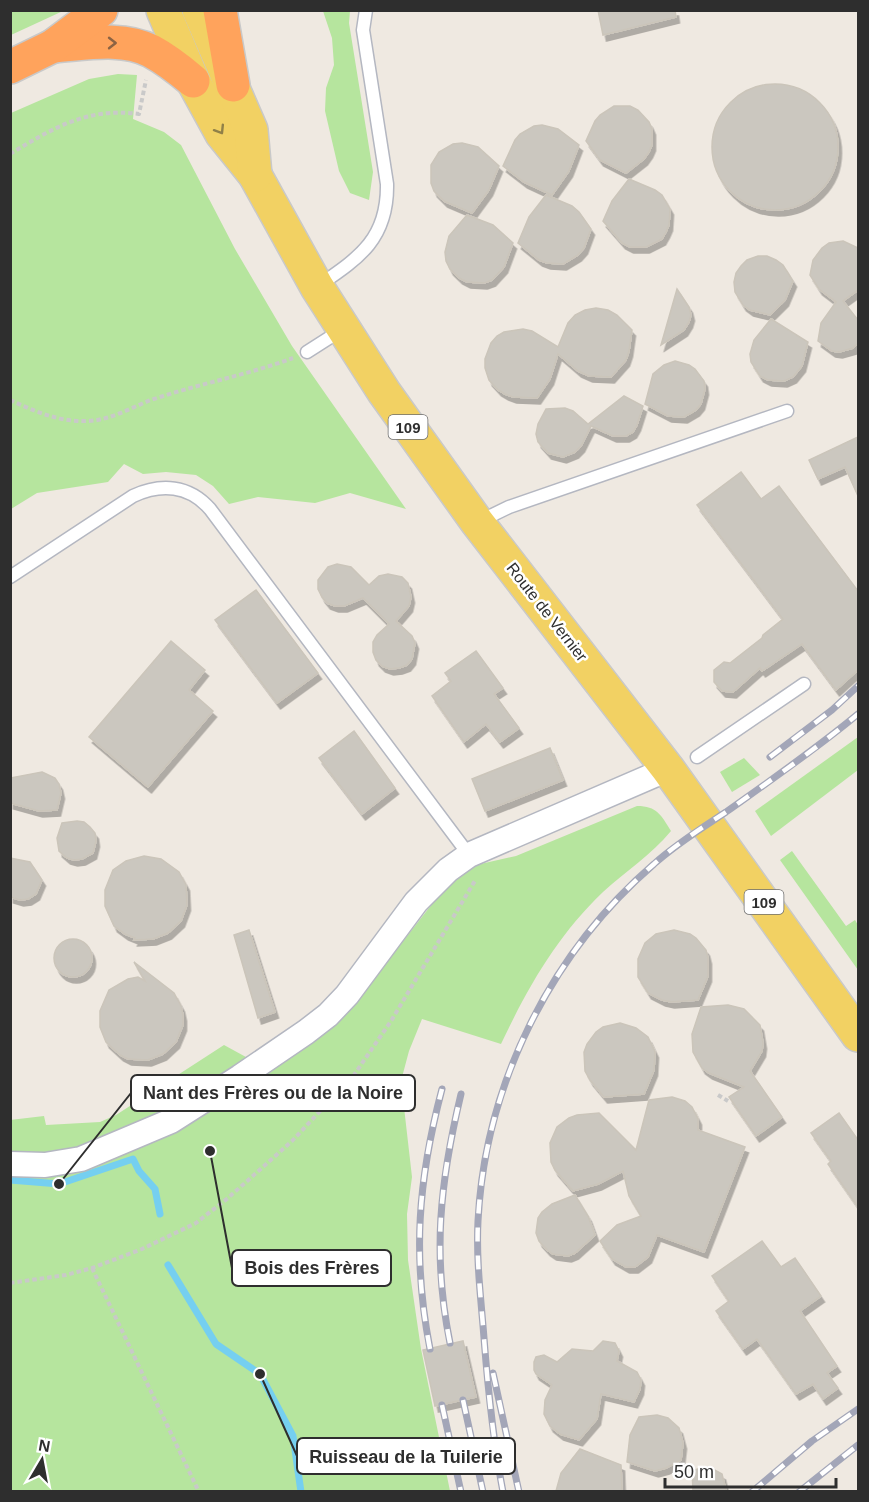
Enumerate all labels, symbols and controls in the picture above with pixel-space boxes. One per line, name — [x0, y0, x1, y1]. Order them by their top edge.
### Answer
one-way arrow — [107, 37, 116, 49]
one-way arrow — [213, 124, 224, 135]
road number: 109 — [388, 415, 428, 439]
street label: Route de Vernier — [503, 559, 591, 665]
road number: 109 — [744, 890, 783, 914]
callout: Nant des Frères ou de la Noire — [131, 1075, 415, 1111]
text: Nant des Frères ou de la Noire — [143, 1083, 403, 1103]
callout: Bois des Frères — [232, 1250, 391, 1286]
text: Bois des Frères — [244, 1258, 380, 1278]
north arrow — [12, 1430, 72, 1490]
text: N — [37, 1436, 52, 1455]
callout: Ruisseau de la Tuilerie — [297, 1438, 515, 1474]
text: Ruisseau de la Tuilerie — [309, 1447, 503, 1467]
scale bar — [665, 1451, 836, 1489]
text: 50 m — [674, 1462, 714, 1482]

